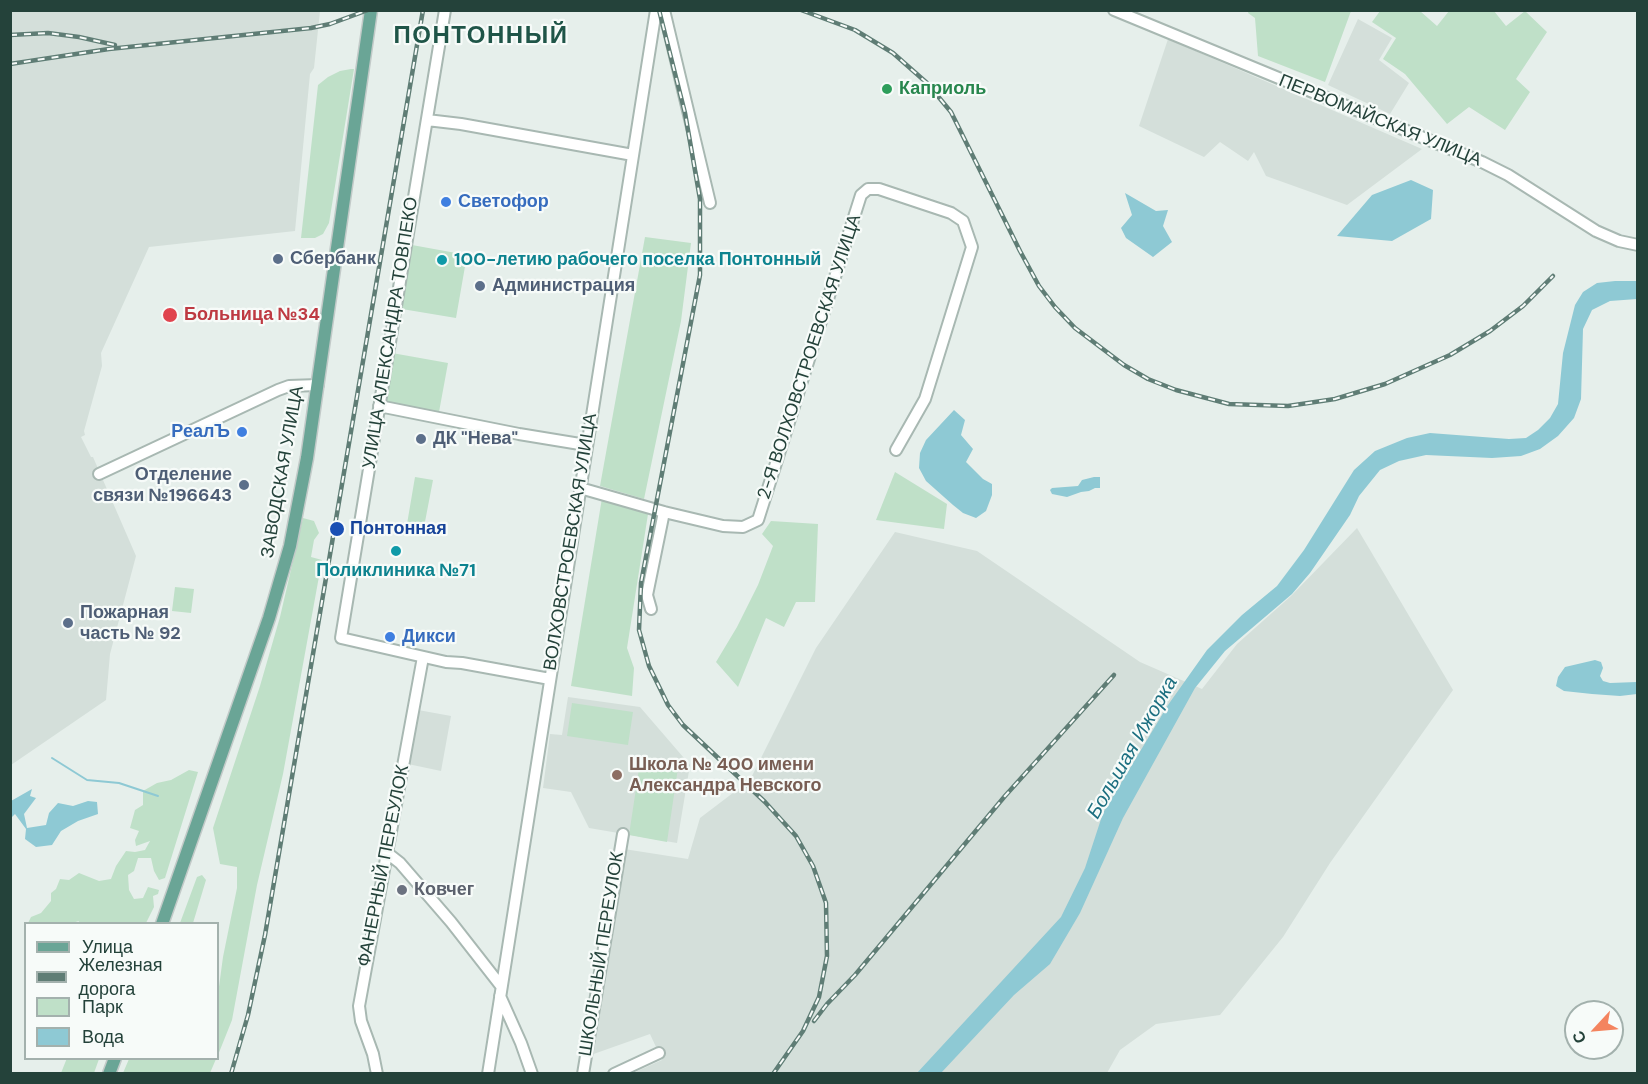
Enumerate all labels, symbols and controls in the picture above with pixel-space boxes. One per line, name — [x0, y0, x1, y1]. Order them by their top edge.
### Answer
district label: ПОНТОННЫЙ — [394, 23, 568, 51]
street label: ПЕРВОМАЙСКАЯ УЛИЦА — [1276, 70, 1484, 172]
place label: Каприоль — [899, 78, 986, 100]
marker: Каприоль — [880, 82, 894, 96]
place label: Светофор — [458, 191, 549, 213]
street label: УЛИЦА АЛЕКСАНДРА ТОВПЕКО — [359, 195, 423, 471]
marker: Светофор — [439, 195, 453, 209]
street label: 2-Я ВОЛХОВСТРОЕВСКАЯ УЛИЦА — [754, 212, 866, 502]
place label: Сбербанк — [290, 248, 376, 270]
place label: 100-летию рабочего поселка Понтонный — [454, 249, 821, 271]
marker: Сбербанк — [271, 252, 285, 266]
marker: 100-летию рабочего поселка Понтонный — [435, 253, 449, 267]
place label: Администрация — [492, 275, 635, 297]
marker: Администрация — [473, 279, 487, 293]
place label: Больница №34 — [184, 304, 320, 326]
marker: Больница №34 — [161, 306, 179, 324]
street label: ЗАВОДСКАЯ УЛИЦА — [257, 384, 309, 560]
street label: ВОЛХОВСТРОЕВСКАЯ УЛИЦА — [540, 412, 602, 672]
place label: РеалЪ — [171, 421, 230, 443]
marker: РеалЪ — [235, 425, 249, 439]
place label: ДК "Нева" — [433, 428, 518, 450]
marker: ДК "Нева" — [414, 432, 428, 446]
place label: Отделение связи №196643 — [93, 464, 232, 506]
marker: Отделение связи №196643 — [237, 478, 251, 492]
place label: Понтонная — [350, 518, 447, 540]
marker: Понтонная — [328, 520, 346, 538]
marker: Поликлиника №71 — [389, 544, 403, 558]
place label: Поликлиника №71 — [316, 560, 476, 582]
place label: Пожарная часть № 92 — [80, 602, 181, 644]
marker: Пожарная часть № 92 — [61, 616, 75, 630]
place label: Дикси — [402, 626, 456, 648]
marker: Дикси — [383, 630, 397, 644]
water label: Большая Ижорка — [1083, 673, 1183, 823]
place label: Школа № 400 имени Александра Невского — [629, 754, 821, 796]
street label: ФАНЕРНЫЙ ПЕРЕУЛОК — [354, 763, 414, 969]
marker: Школа № 400 имени Александра Невского — [610, 768, 624, 782]
street label: ШКОЛЬНЫЙ ПЕРЕУЛОК — [575, 850, 629, 1058]
place label: Ковчег — [414, 879, 474, 901]
marker: Ковчег — [395, 883, 409, 897]
legend — [24, 922, 219, 1060]
text: Улица — [82, 935, 133, 959]
text: Железная дорога — [79, 953, 162, 1001]
text: Парк — [82, 995, 123, 1019]
north arrow — [1564, 1000, 1624, 1060]
text: Вода — [82, 1025, 124, 1049]
text: С — [1567, 1027, 1591, 1047]

